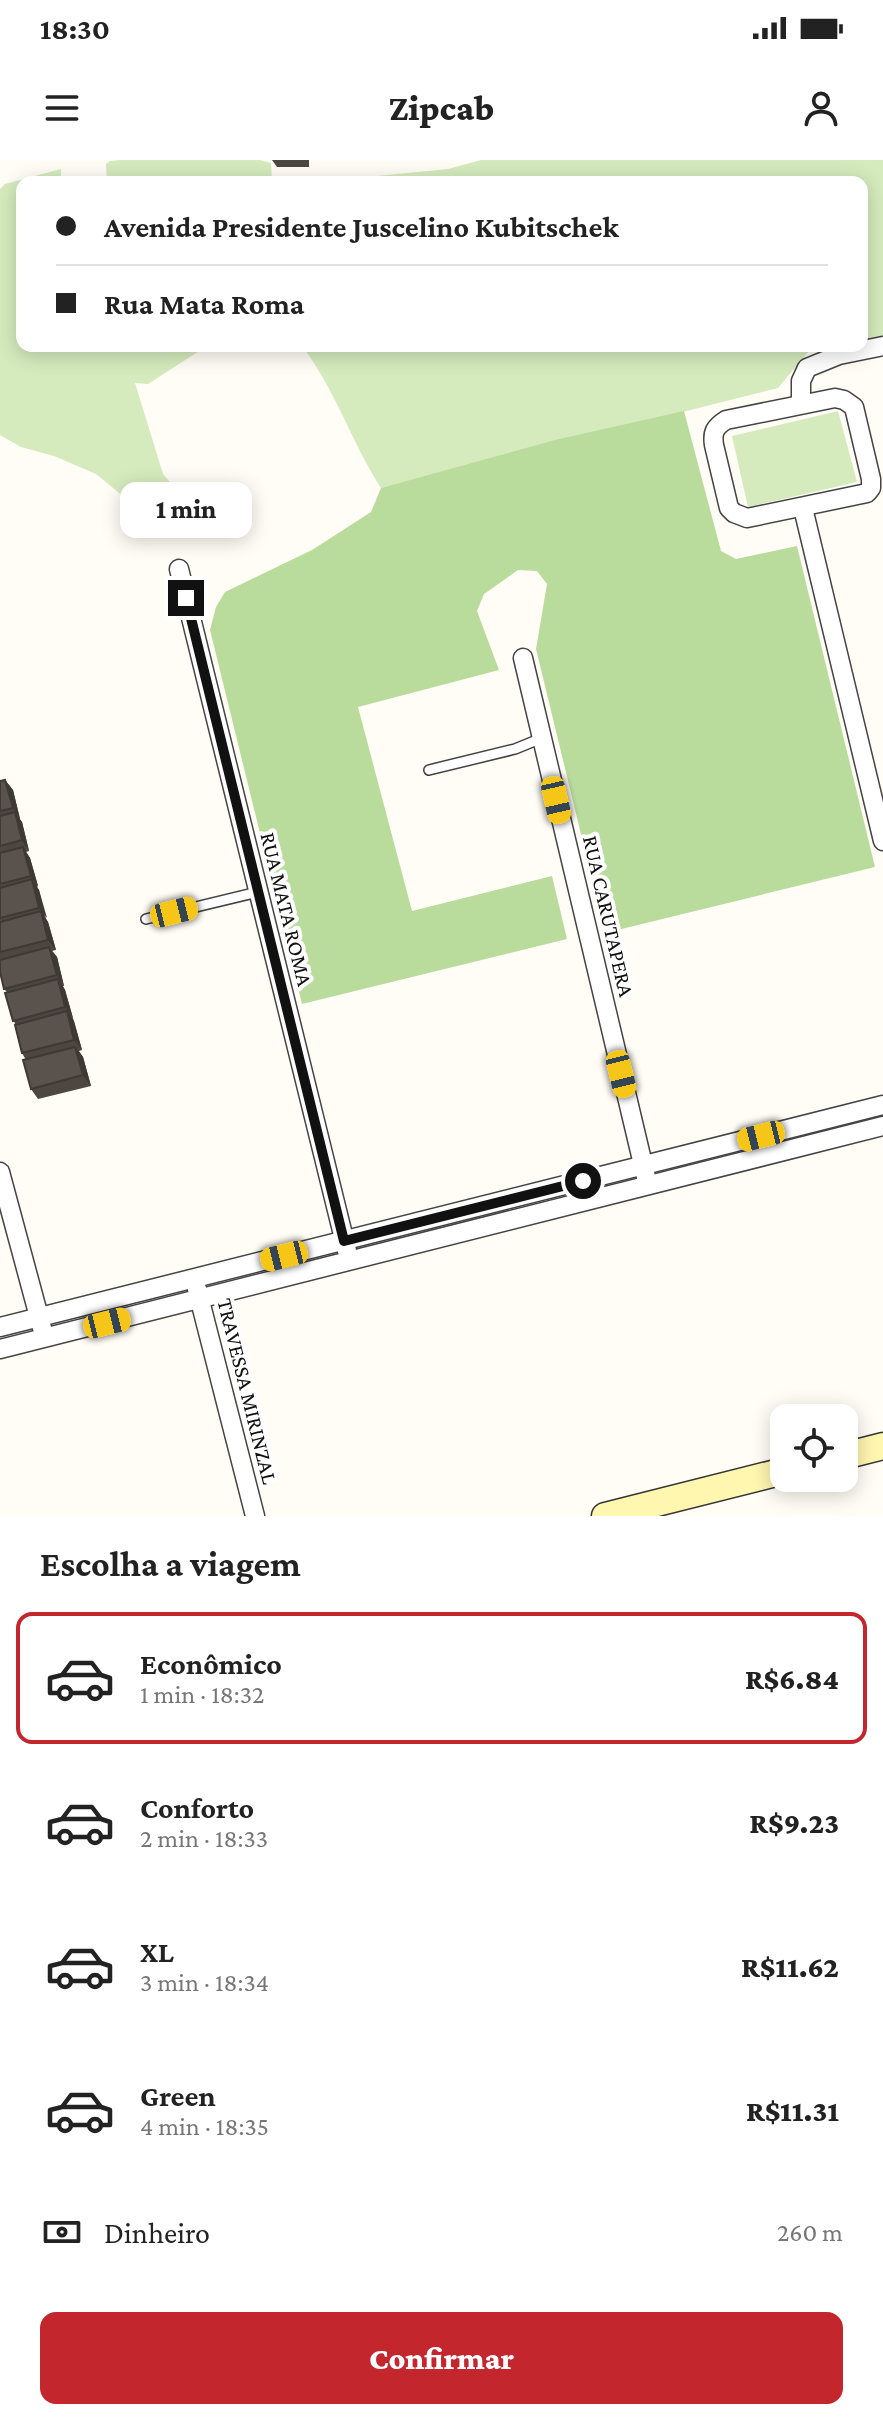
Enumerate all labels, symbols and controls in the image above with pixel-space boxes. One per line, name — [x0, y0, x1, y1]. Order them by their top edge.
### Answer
text: 18:30 — [40, 12, 110, 45]
icon: menu — [40, 86, 84, 130]
icon: person — [799, 86, 843, 130]
text: Zipcab — [389, 88, 494, 128]
text: Avenida Presidente Juscelino Kubitschek — [104, 210, 619, 243]
text: Rua Mata Roma — [104, 287, 304, 320]
callout: 1 min — [120, 482, 252, 538]
text: 1 min — [156, 495, 216, 524]
route end — [168, 580, 204, 616]
car — [539, 774, 573, 826]
street label: RUA MATA ROMA — [255, 830, 318, 989]
street label: RUA CARUTAPERA — [578, 833, 639, 1000]
car — [148, 895, 200, 929]
car — [604, 1048, 638, 1100]
car — [735, 1119, 787, 1153]
route start — [565, 1163, 601, 1199]
car — [258, 1239, 310, 1273]
street label: TRAVESSA MIRINZAL — [212, 1296, 283, 1487]
car — [81, 1306, 133, 1340]
map controls — [770, 1404, 858, 1492]
button: locate — [770, 1404, 858, 1492]
text: Escolha a viagem — [40, 1544, 301, 1584]
icon: car — [44, 1642, 116, 1714]
text: Econômico — [140, 1647, 282, 1680]
text: R$6.84 — [745, 1662, 839, 1695]
text: 1 min · 18:32 — [140, 1680, 264, 1709]
icon: car — [44, 1786, 116, 1858]
text: Conforto — [140, 1791, 254, 1824]
text: R$9.23 — [749, 1806, 839, 1839]
text: 2 min · 18:33 — [140, 1824, 268, 1853]
icon: car — [44, 1930, 116, 2002]
text: XL — [140, 1935, 174, 1968]
text: R$11.62 — [741, 1950, 839, 1983]
text: 3 min · 18:34 — [140, 1968, 269, 1997]
icon: car — [44, 2074, 116, 2146]
text: Green — [140, 2079, 216, 2112]
text: R$11.31 — [746, 2094, 839, 2127]
text: 4 min · 18:35 — [140, 2112, 269, 2141]
icon: cash — [40, 2210, 84, 2254]
text: Dinheiro — [104, 2216, 210, 2249]
text: 260 m — [777, 2218, 843, 2247]
button: Confirmar — [40, 2312, 843, 2404]

